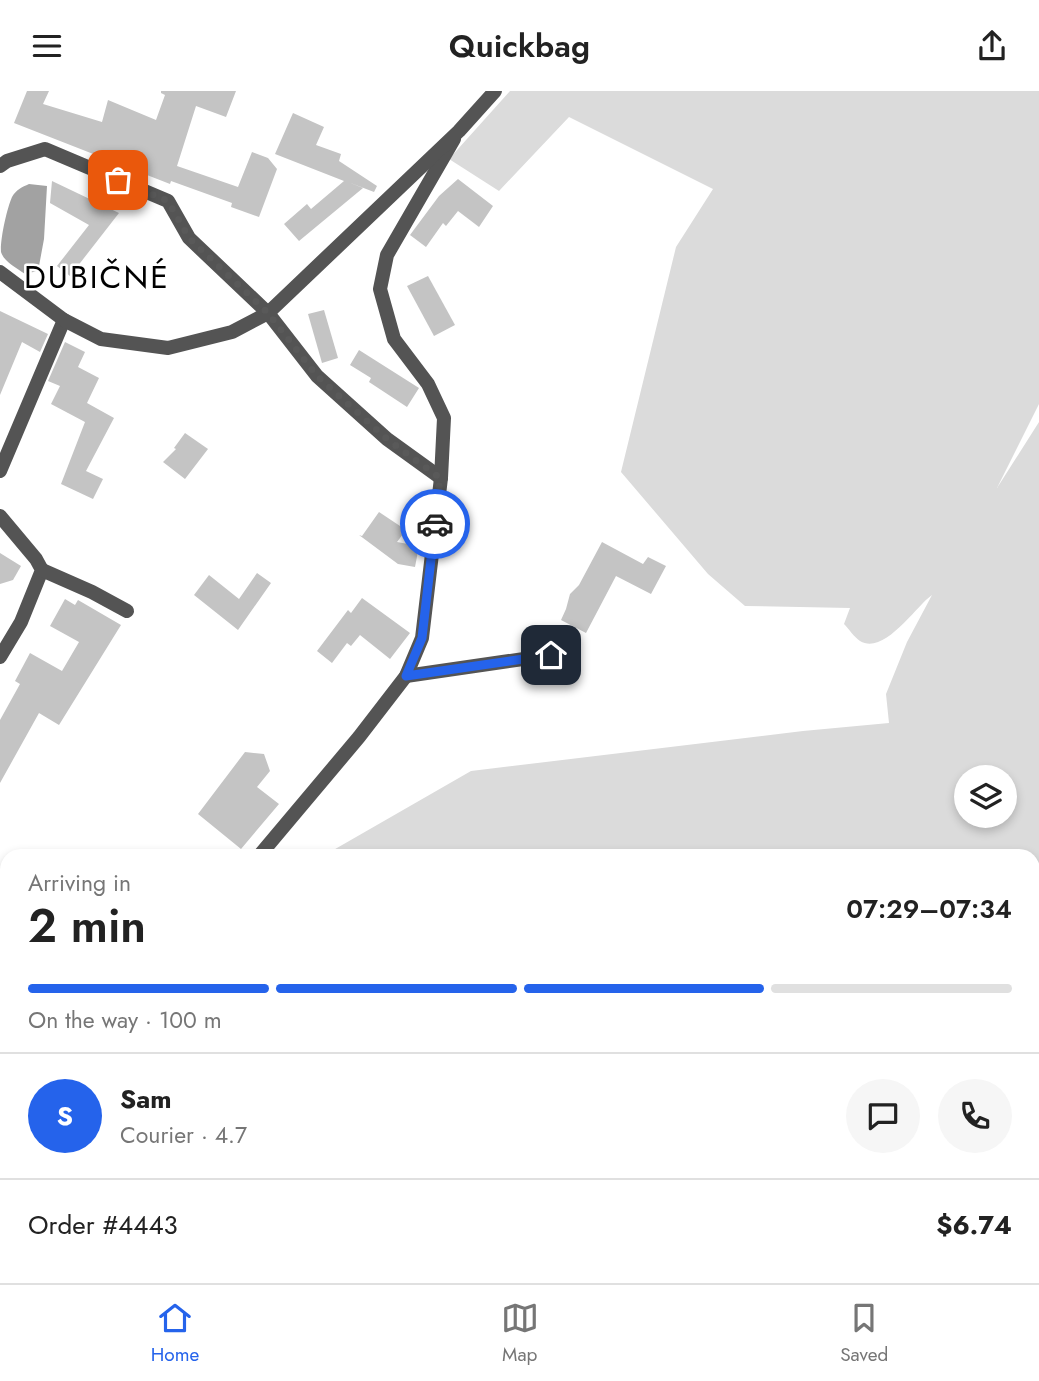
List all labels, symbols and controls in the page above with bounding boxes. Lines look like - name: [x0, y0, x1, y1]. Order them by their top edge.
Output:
- text: Quickbag: [449, 23, 590, 69]
- icon: menu: [28, 27, 66, 65]
- icon: share: [973, 27, 1011, 65]
- pin: [88, 150, 148, 210]
- icon: bag: [99, 161, 137, 199]
- district label: DUBIČNÉ: [24, 254, 170, 300]
- courier: [400, 489, 470, 559]
- icon: car: [416, 505, 454, 543]
- pin: [521, 625, 581, 685]
- icon: home: [532, 636, 570, 674]
- map controls: [954, 765, 1017, 828]
- button: layers: [954, 765, 1017, 828]
- text: Arriving in: [28, 866, 131, 900]
- text: 07:29–07:34: [846, 890, 1012, 928]
- text: 2 min: [28, 893, 146, 959]
- text: On the way · 100 m: [28, 1003, 222, 1037]
- button: chat: [846, 1079, 920, 1153]
- button: phone: [938, 1079, 1012, 1153]
- text: Sam: [120, 1080, 172, 1118]
- text: S: [57, 1097, 73, 1135]
- text: Courier · 4.7: [120, 1118, 247, 1152]
- text: Order #4443: [28, 1206, 178, 1244]
- text: $6.74: [936, 1206, 1012, 1244]
- tab: Home: [151, 1299, 199, 1368]
- tab: Map: [501, 1299, 539, 1368]
- tab: Saved: [840, 1299, 888, 1368]

